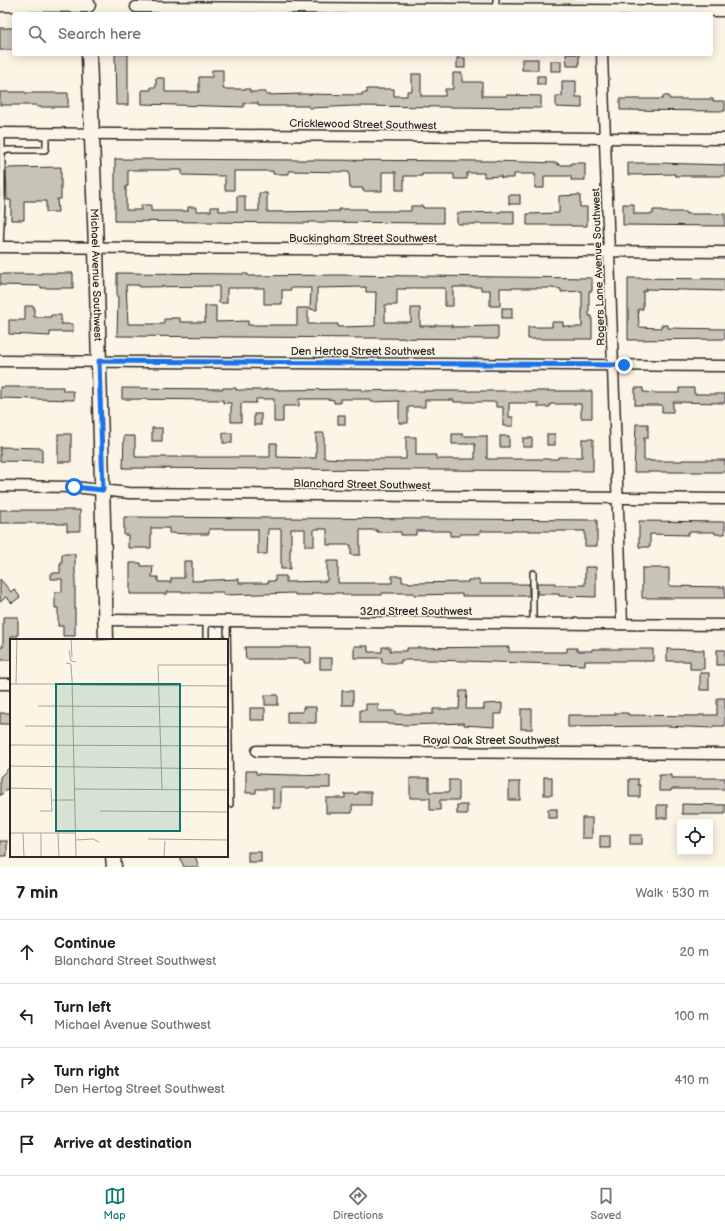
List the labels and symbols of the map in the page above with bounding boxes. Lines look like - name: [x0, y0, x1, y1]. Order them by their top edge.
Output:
- street label: Cricklewood Street Southwest: [289, 117, 437, 132]
- street label: Rogers Lane Avenue Southwest: [589, 187, 608, 346]
- street label: Michael Avenue Southwest: [88, 208, 104, 342]
- street label: Buckingham Street Southwest: [289, 232, 438, 245]
- street label: Den Hertog Street Southwest: [291, 345, 436, 358]
- route end: [615, 356, 633, 374]
- street label: Blanchard Street Southwest: [293, 477, 431, 492]
- route start: [65, 478, 83, 496]
- street label: 32nd Street Southwest: [360, 605, 473, 618]
- inset map: [10, 639, 228, 857]
- street label: Royal Oak Street Southwest: [423, 734, 560, 747]

